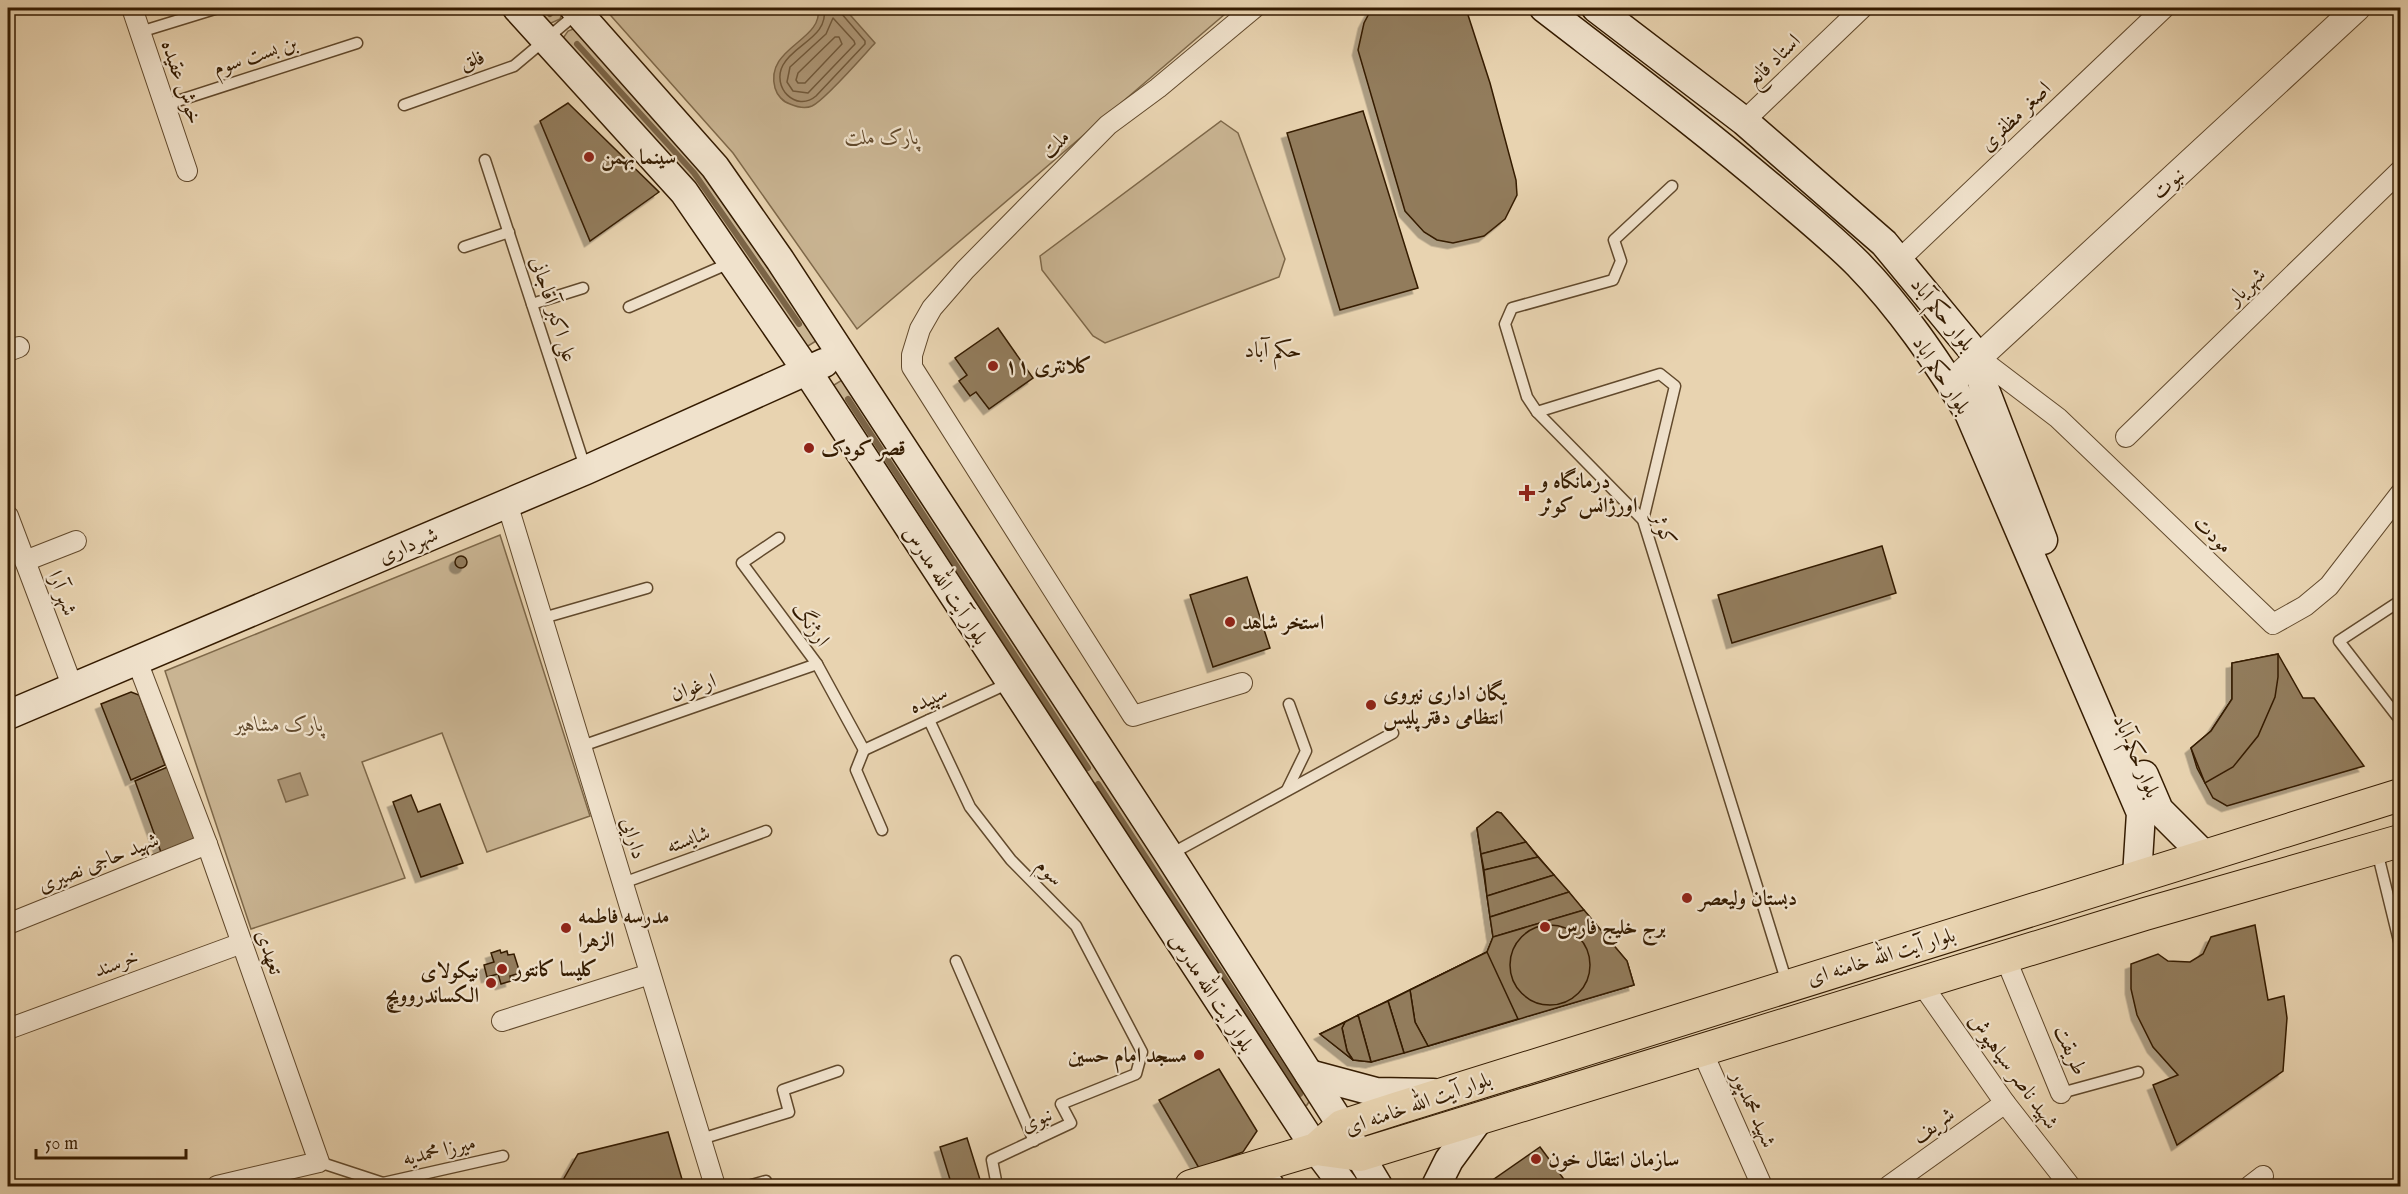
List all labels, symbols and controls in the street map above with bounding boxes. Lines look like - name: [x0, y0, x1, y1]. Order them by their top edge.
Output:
- street label: استاد قانع: [1741, 29, 1810, 97]
- street label: بن بست سوم: [210, 30, 302, 86]
- street label: خوش عقیده: [154, 37, 208, 128]
- street label: فلق: [456, 44, 489, 78]
- street label: اصغر مظفری: [1974, 76, 2058, 158]
- park label: پارک ملت: [845, 125, 921, 152]
- street label: ملت: [1036, 125, 1077, 166]
- place label: سینما بهمن: [601, 145, 676, 172]
- marker: سینما بهمن: [582, 150, 596, 164]
- street label: نبوت: [2147, 162, 2191, 206]
- street label: علی اکبر آقاجانی: [522, 253, 583, 366]
- street label: شهریار: [2220, 262, 2272, 313]
- street label: بلوار حکم آباد: [1900, 272, 1981, 361]
- street label: بلوار حکم اباد: [1901, 331, 1976, 423]
- district label: حکم آباد: [1244, 336, 1302, 370]
- place label: کلانتری ۱۱: [1005, 354, 1092, 381]
- marker: کلانتری ۱۱: [986, 359, 1000, 373]
- place label: قصر کودک: [821, 436, 906, 463]
- marker: قصر کودک: [802, 441, 816, 455]
- place label: درمانگاه و اورژانس کوثر: [1538, 467, 1638, 520]
- marker: درمانگاه و اورژانس کوثر: [1518, 484, 1536, 502]
- street label: کوثر: [1643, 507, 1682, 550]
- street label: مودت: [2187, 510, 2237, 560]
- street label: بلوار آیت الله مدرس: [896, 518, 998, 651]
- street label: شهرداری: [375, 522, 443, 571]
- street label: شهر آرا: [41, 567, 83, 620]
- street label: ارژنگ: [784, 597, 836, 653]
- place label: استخر شاهد: [1242, 610, 1324, 637]
- marker: استخر شاهد: [1223, 615, 1237, 629]
- street label: ارغوان: [667, 668, 720, 709]
- place label: یگان اداری نیروی انتظامی دفتر پلیس: [1383, 679, 1508, 732]
- street label: سپیده: [905, 680, 952, 721]
- marker: یگان اداری نیروی انتظامی دفتر پلیس: [1364, 698, 1378, 712]
- street label: بلوار حکم آباد: [2101, 710, 2166, 804]
- park label: پارک مشاهیر: [232, 712, 326, 739]
- street label: دارایی: [613, 814, 652, 863]
- street label: شایسته: [663, 820, 714, 861]
- street label: شهید حاجی نصیری: [34, 827, 163, 900]
- street label: سوم: [1027, 853, 1069, 895]
- place label: دبستان ولیعصر: [1696, 886, 1797, 913]
- marker: دبستان ولیعصر: [1680, 891, 1694, 905]
- place label: مدرسه فاطمه الزهرا: [578, 904, 670, 955]
- place label: برج خلیج فارس: [1557, 915, 1666, 946]
- street label: بلوار آیت الله خامنه ای: [1803, 917, 1959, 993]
- marker: برج خلیج فارس: [1538, 920, 1552, 934]
- marker: مدرسه فاطمه الزهرا: [559, 921, 573, 935]
- street label: بلوار آیت الله مدرس: [1162, 925, 1264, 1058]
- street label: تعهدی: [248, 926, 289, 979]
- street label: خرسند: [91, 944, 142, 985]
- place label: کلیسا کانتور: [512, 957, 598, 984]
- place label: نیکولای الکساندروویچ: [385, 959, 479, 1013]
- marker: کلیسا کانتور: [495, 962, 509, 976]
- marker: نیکولای الکساندروویچ: [484, 976, 498, 990]
- street label: شهید ناصر سیاهپوش: [1962, 1008, 2064, 1135]
- street label: طریقت: [2047, 1021, 2093, 1080]
- place label: مسجد امام حسین: [1068, 1043, 1187, 1074]
- marker: مسجد امام حسین: [1192, 1048, 1206, 1062]
- street label: بلوار آیت الله خامنه ای: [1340, 1062, 1496, 1142]
- street label: شهید محمدپور: [1723, 1065, 1782, 1152]
- street label: نبوی: [1016, 1101, 1057, 1139]
- street label: شریف: [1907, 1102, 1961, 1151]
- scale bar: [36, 1122, 186, 1160]
- street label: میرزا محمدیه: [400, 1130, 479, 1173]
- text: 50 m: [45, 1133, 78, 1156]
- place label: سازمان انتقال خون: [1548, 1147, 1680, 1174]
- marker: سازمان انتقال خون: [1529, 1152, 1543, 1166]

